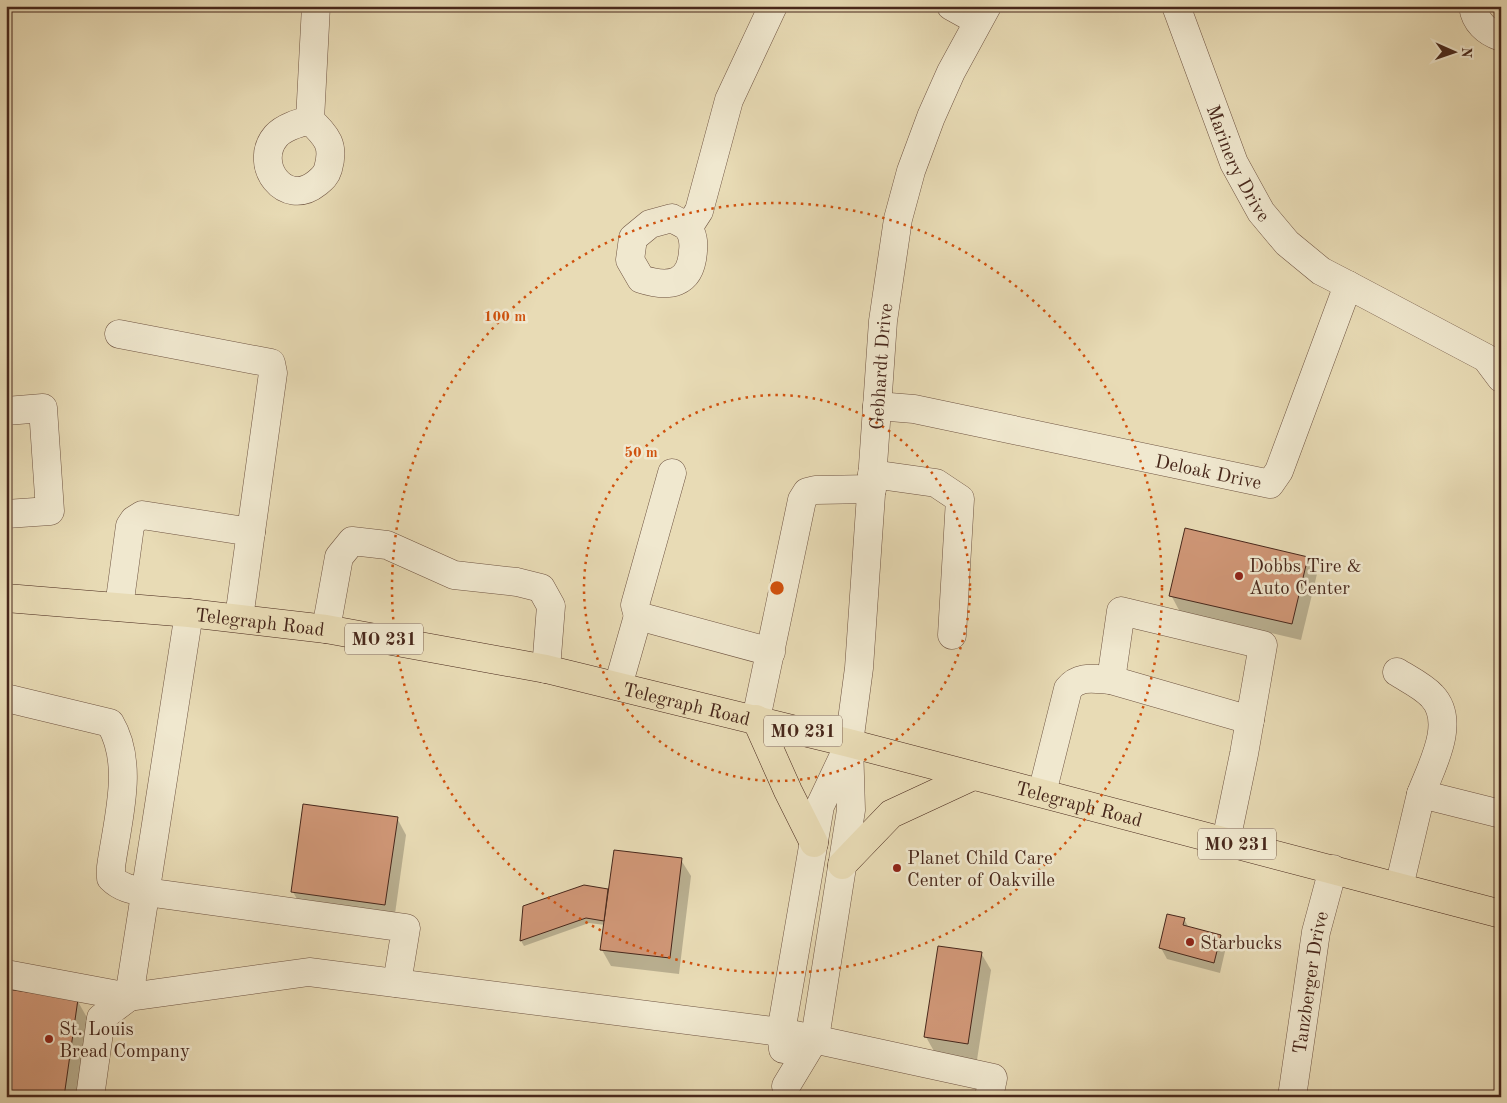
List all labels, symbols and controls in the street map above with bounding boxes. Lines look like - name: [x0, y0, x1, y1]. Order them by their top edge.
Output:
- north arrow: [1430, 28, 1480, 78]
- text: N: [1459, 47, 1473, 58]
- street label: Marinery Drive: [1201, 103, 1272, 226]
- street label: Gebhardt Drive: [868, 302, 898, 431]
- text: 100 m: [484, 310, 526, 325]
- text: 50 m: [624, 446, 658, 461]
- street label: Deloak Drive: [1153, 453, 1263, 494]
- place label: Dobbs Tire & Auto Center: [1249, 558, 1362, 599]
- marker: Dobbs Tire & Auto Center: [1233, 570, 1245, 582]
- centre of rings: [768, 579, 786, 597]
- street label: Telegraph Road: [194, 607, 325, 641]
- road number: MO 231: [345, 624, 423, 654]
- street label: Telegraph Road: [621, 681, 752, 730]
- road number: MO 231: [764, 716, 842, 746]
- street label: Telegraph Road: [1013, 780, 1144, 832]
- road number: MO 231: [1198, 829, 1276, 860]
- place label: Planet Child Care Center of Oakville: [907, 850, 1055, 891]
- marker: Planet Child Care Center of Oakville: [891, 862, 903, 874]
- street label: Tanzberger Drive: [1291, 909, 1333, 1056]
- place label: Starbucks: [1200, 935, 1282, 954]
- marker: Starbucks: [1184, 936, 1196, 948]
- place label: St. Louis Bread Company: [59, 1021, 190, 1062]
- marker: St. Louis Bread Company: [43, 1033, 55, 1045]

